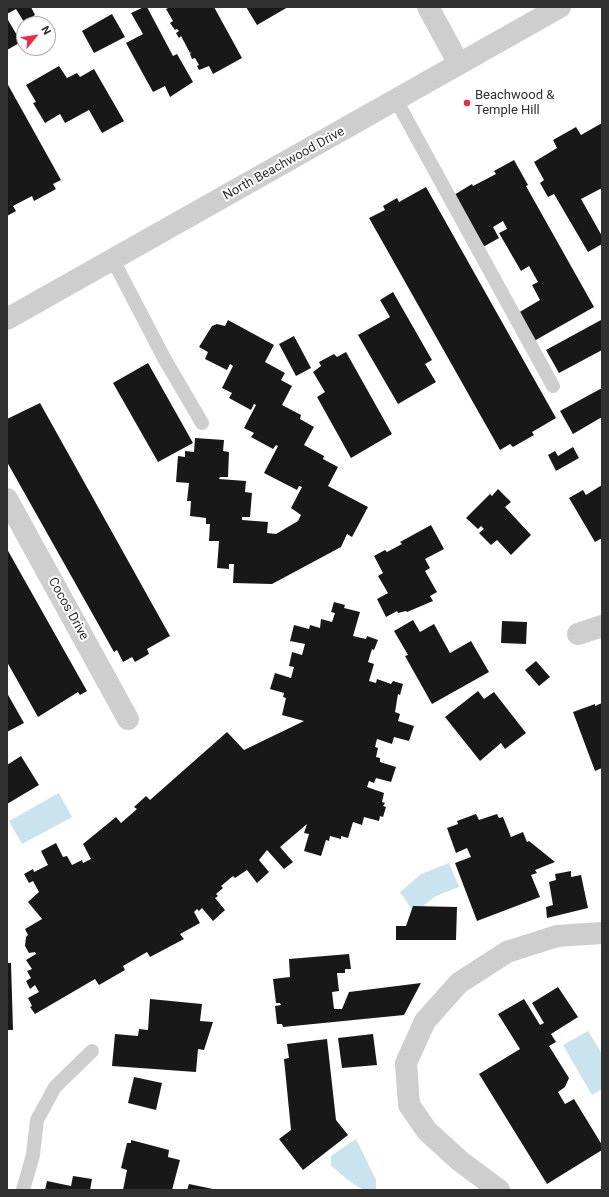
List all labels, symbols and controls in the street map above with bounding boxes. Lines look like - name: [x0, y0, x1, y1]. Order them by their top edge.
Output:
- north arrow: [16, 16, 56, 56]
- text: N: [38, 24, 54, 37]
- place label: Beachwood & Temple Hill: [475, 88, 554, 119]
- marker: Beachwood & Temple Hill: [462, 98, 472, 108]
- street label: North Beachwood Drive: [221, 124, 347, 204]
- street label: Cocos Drive: [44, 575, 92, 643]

